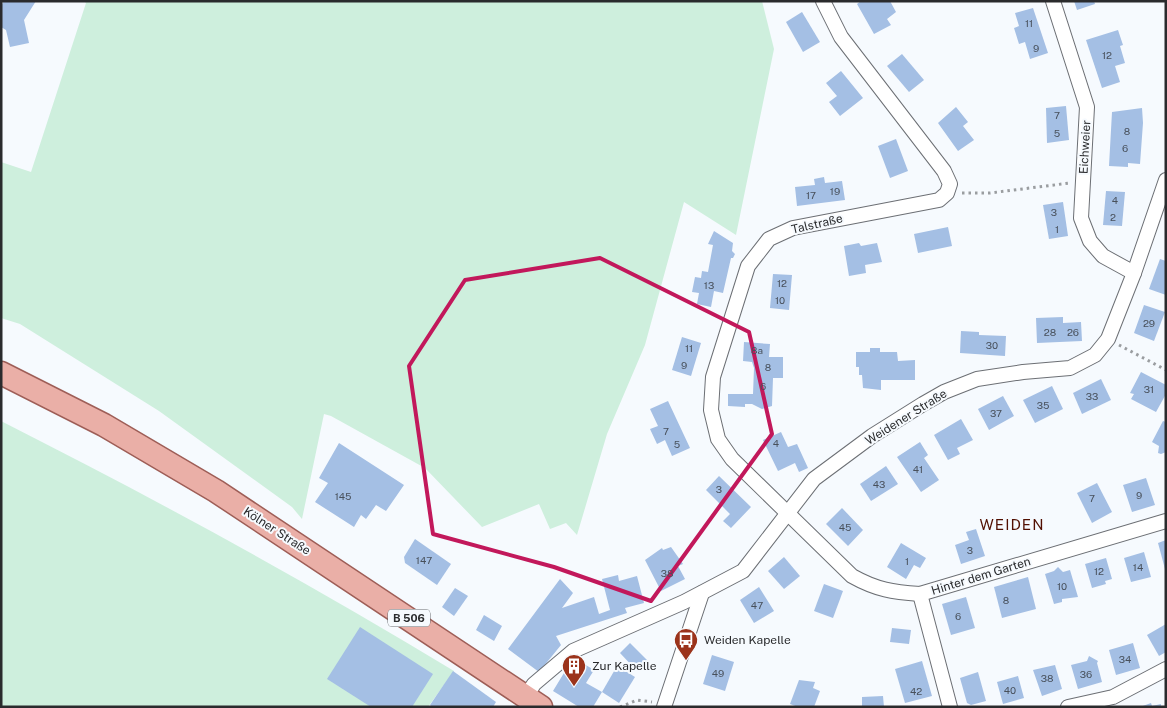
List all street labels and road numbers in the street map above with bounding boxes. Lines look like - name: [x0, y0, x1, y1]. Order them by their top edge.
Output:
- street label: Eichweier: [1077, 119, 1093, 174]
- street label: Talstraße: [790, 211, 844, 237]
- street label: Weidener Straße: [863, 386, 949, 448]
- street label: Kölner Straße: [241, 504, 313, 558]
- street label: Hinter dem Garten: [930, 554, 1032, 598]
- road number: B 506: [388, 610, 430, 626]

